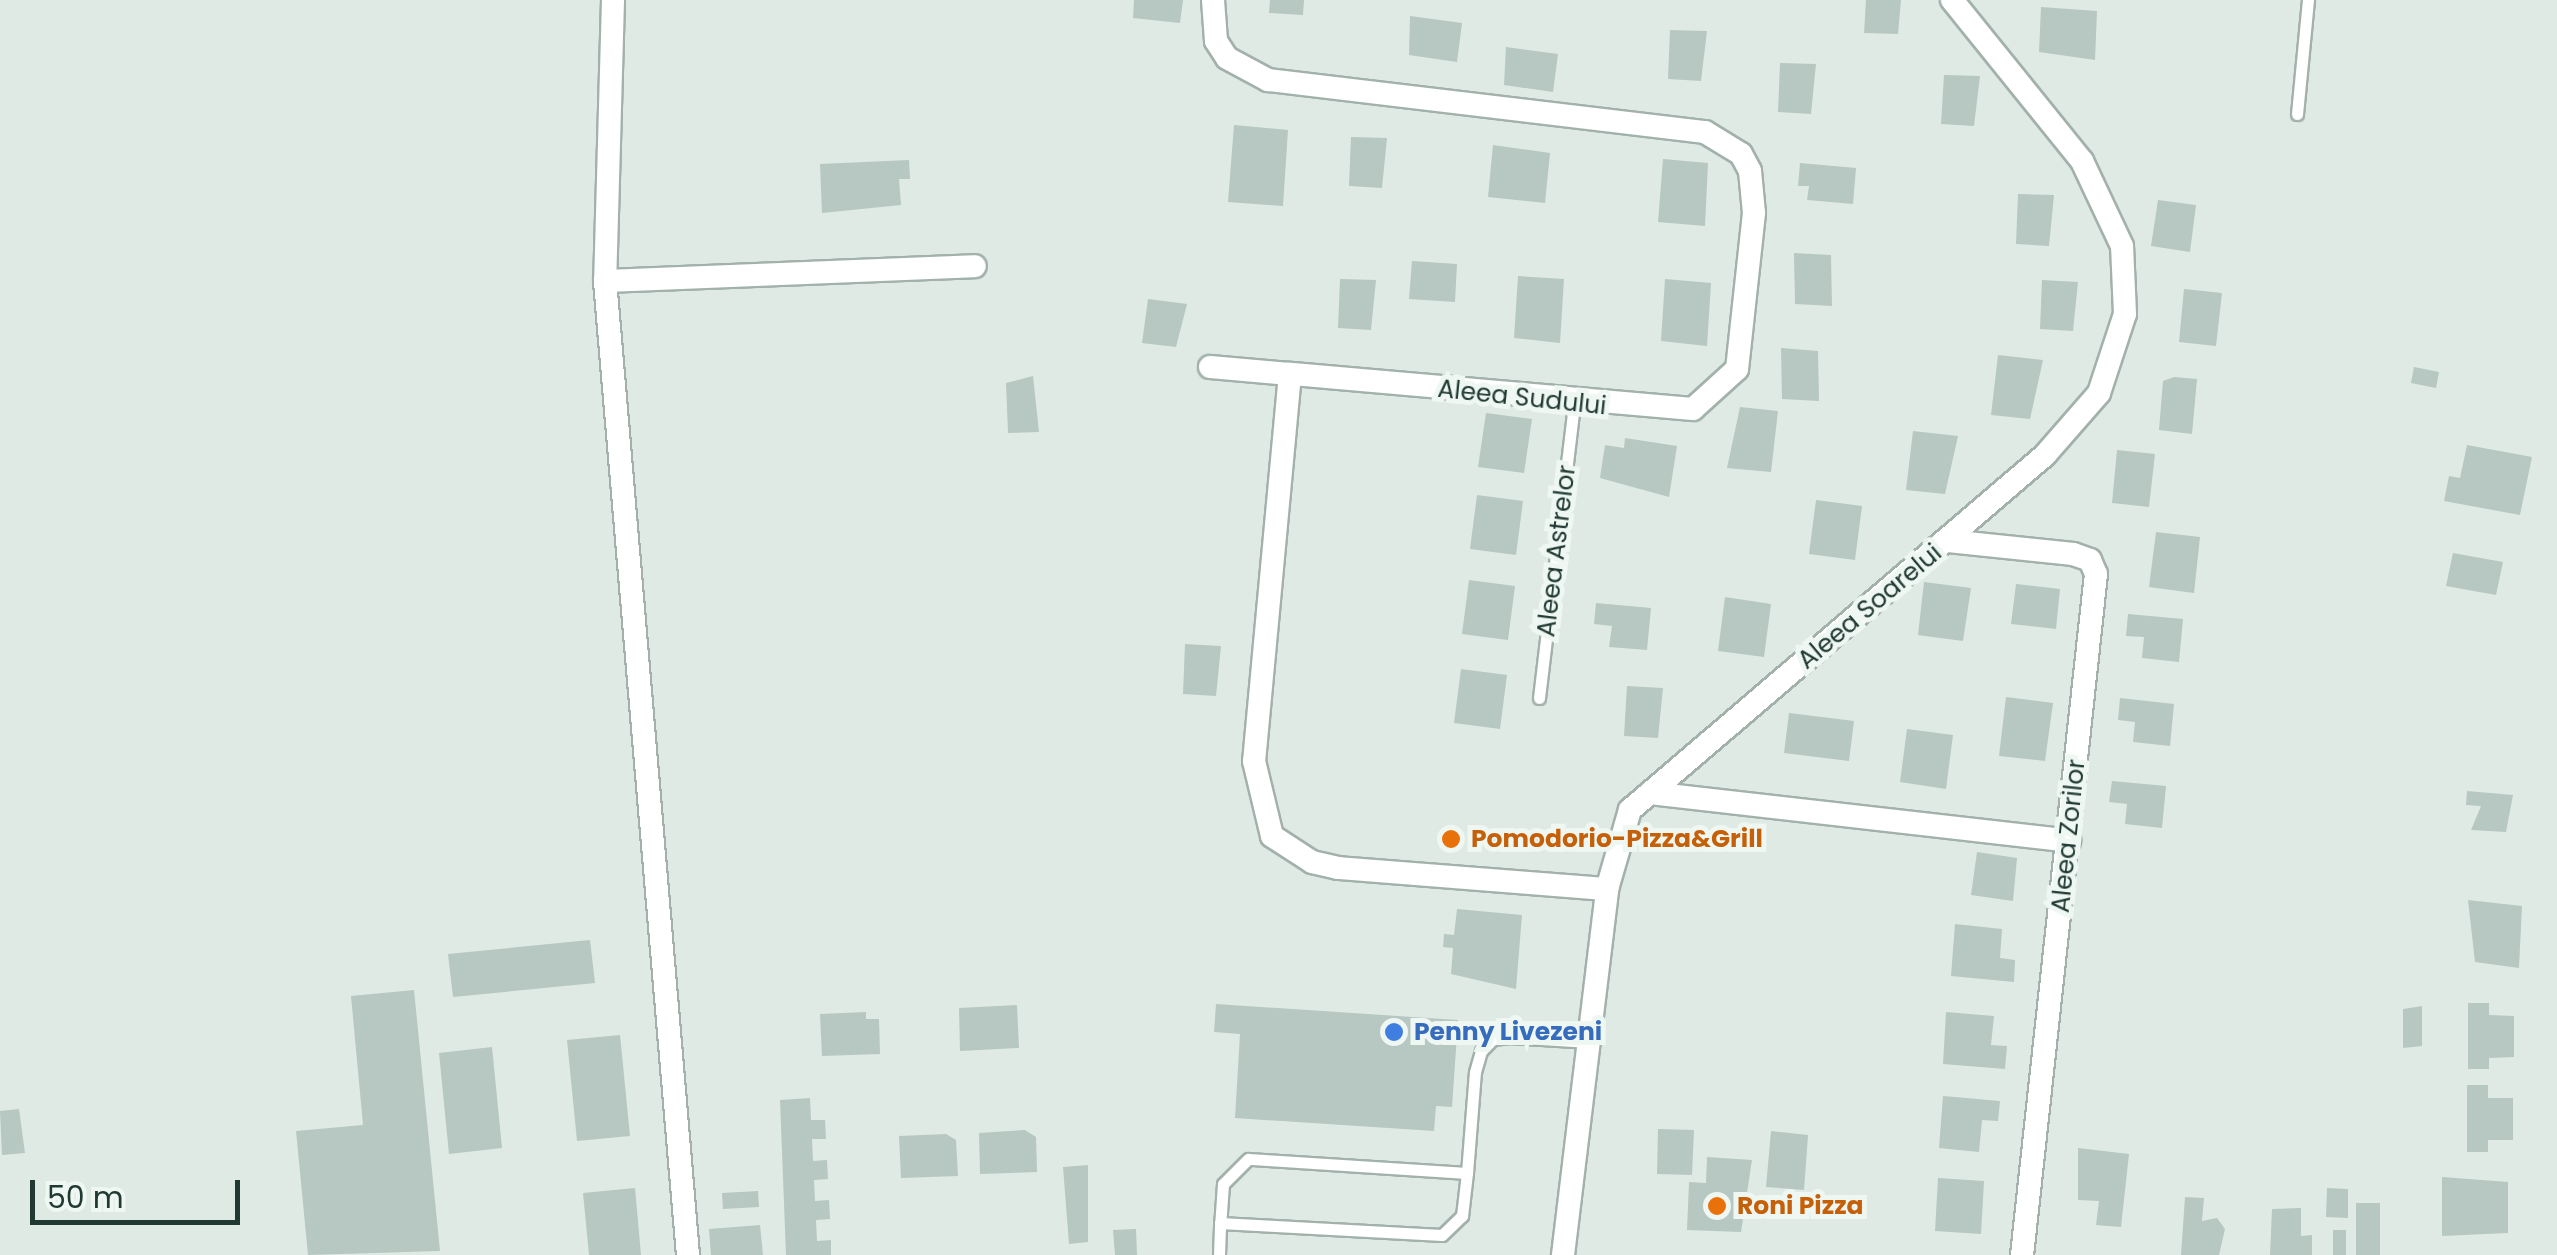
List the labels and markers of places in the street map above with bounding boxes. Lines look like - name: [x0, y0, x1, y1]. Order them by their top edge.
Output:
- place label: Pomodorio-Pizza&Grill: [1471, 824, 1763, 854]
- marker: Pomodorio-Pizza&Grill: [1440, 828, 1462, 850]
- place label: Penny Livezeni: [1414, 1017, 1602, 1047]
- marker: Penny Livezeni: [1383, 1021, 1405, 1043]
- place label: Roni Pizza: [1737, 1191, 1863, 1221]
- marker: Roni Pizza: [1706, 1195, 1728, 1217]

